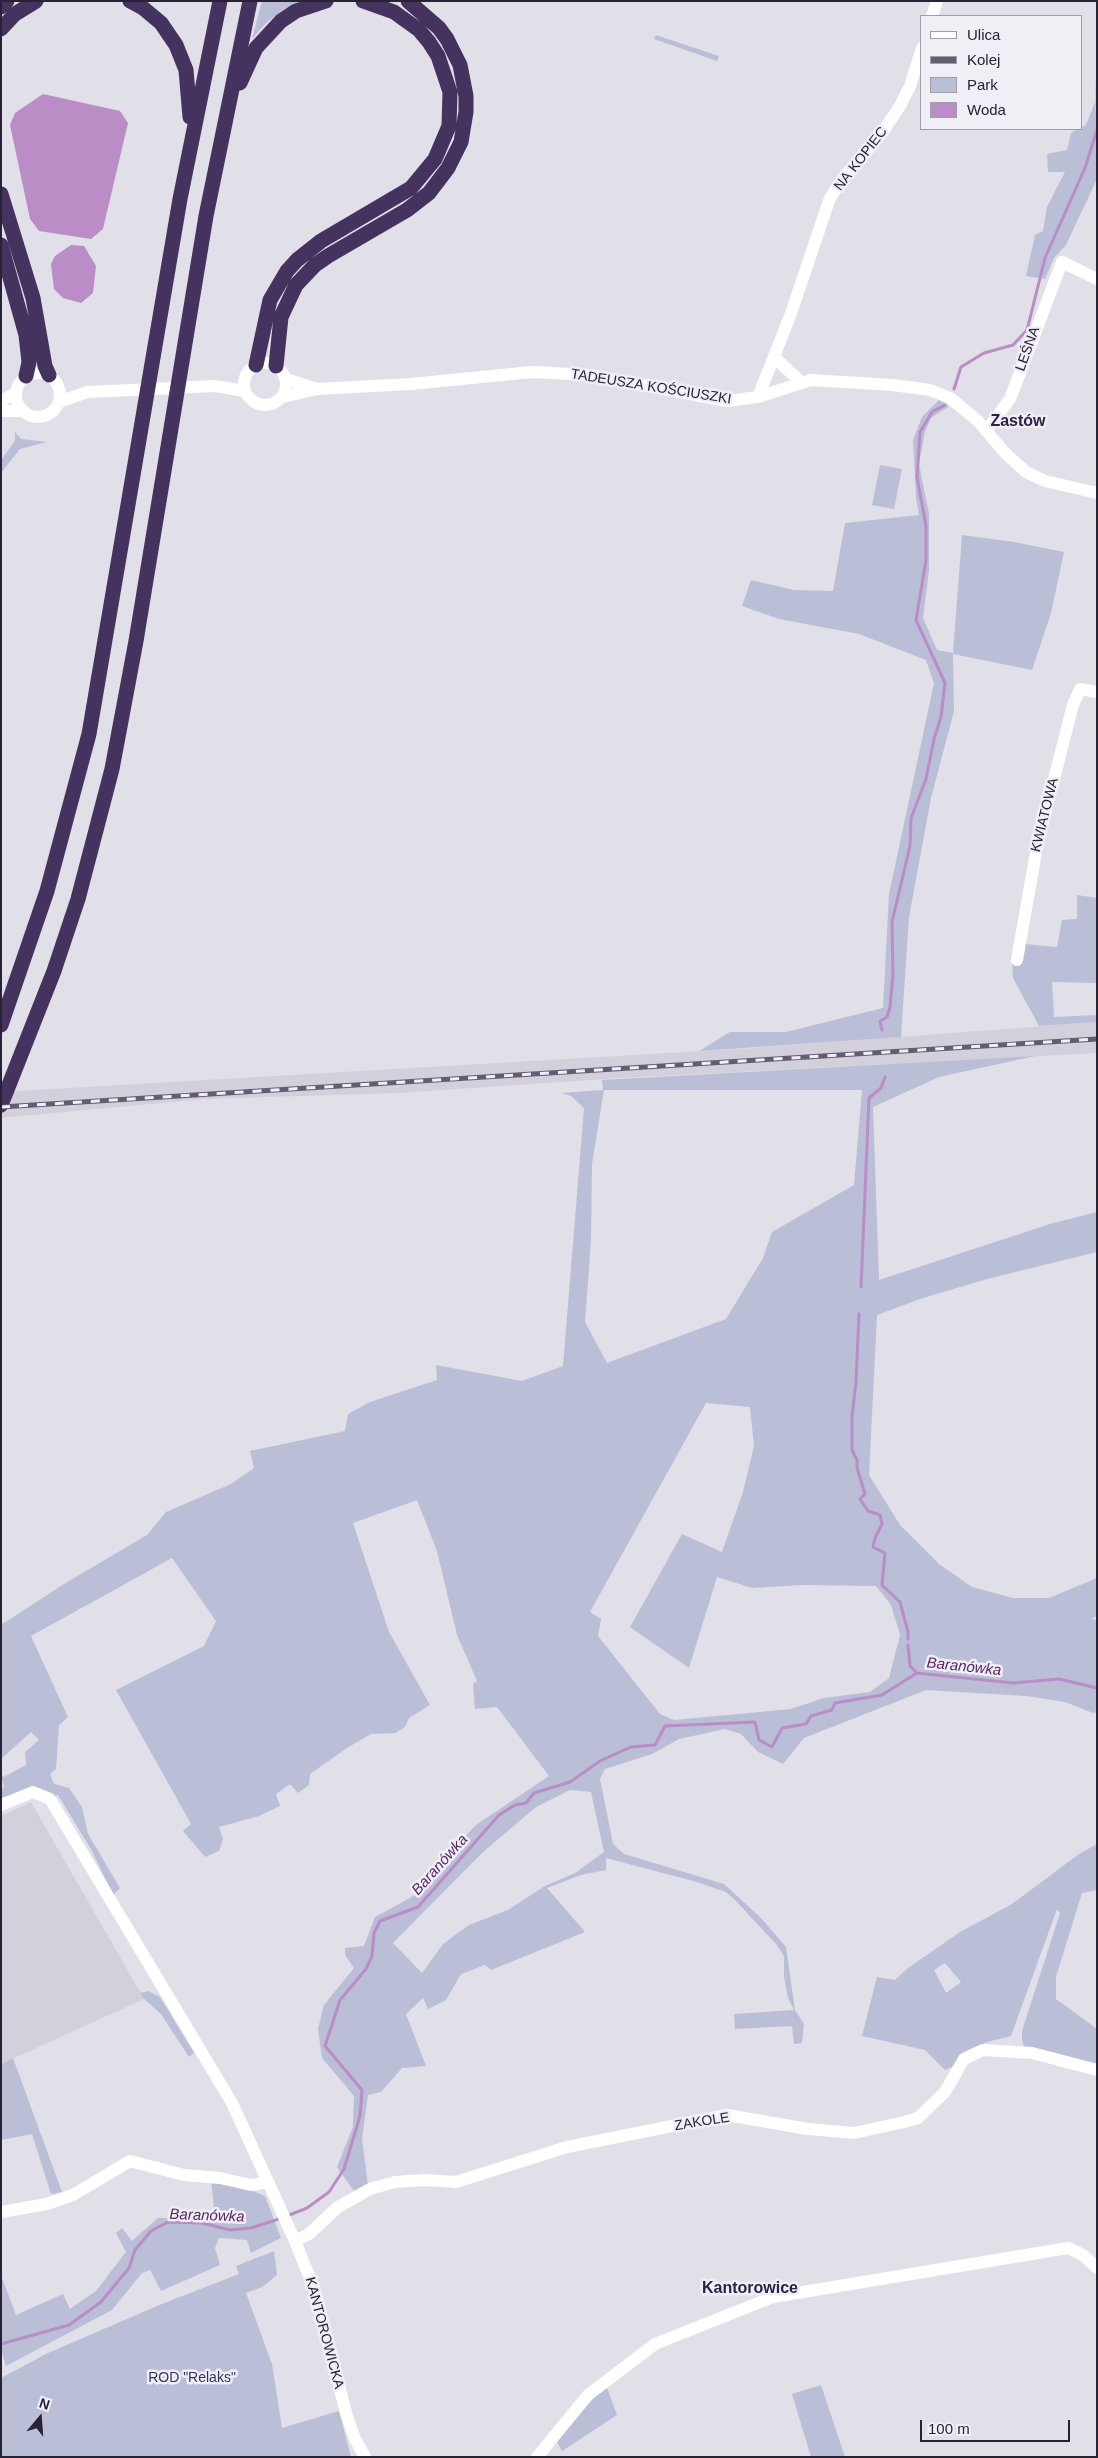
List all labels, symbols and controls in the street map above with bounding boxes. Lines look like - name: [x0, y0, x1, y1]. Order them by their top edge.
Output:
- legend: [920, 15, 1083, 130]
- text: Ulica: [967, 26, 1000, 43]
- text: Kolej: [967, 51, 1000, 68]
- text: Park: [967, 76, 998, 93]
- text: Woda: [967, 101, 1006, 118]
- street label: NA KOPIEC: [831, 124, 891, 194]
- street label: LEŚNA: [1012, 325, 1044, 373]
- street label: TADEUSZA KOŚCIUSZKI: [570, 366, 732, 408]
- district label: Zastów: [990, 412, 1046, 432]
- street label: KWIATOWA: [1028, 776, 1062, 854]
- water label: Baranówka: [926, 1654, 1002, 1680]
- water label: Baranówka: [408, 1831, 472, 1899]
- street label: ZAKOLE: [673, 2109, 731, 2135]
- water label: Baranówka: [169, 2206, 245, 2226]
- street label: KANTOROWICKA: [301, 2275, 347, 2391]
- district label: Kantorowice: [702, 2279, 798, 2299]
- park label: ROD "Relaks": [148, 2370, 236, 2386]
- north arrow: [15, 2393, 65, 2443]
- text: N: [37, 2395, 52, 2413]
- scale bar: [923, 2410, 1073, 2442]
- text: 100 m: [928, 2420, 970, 2437]

